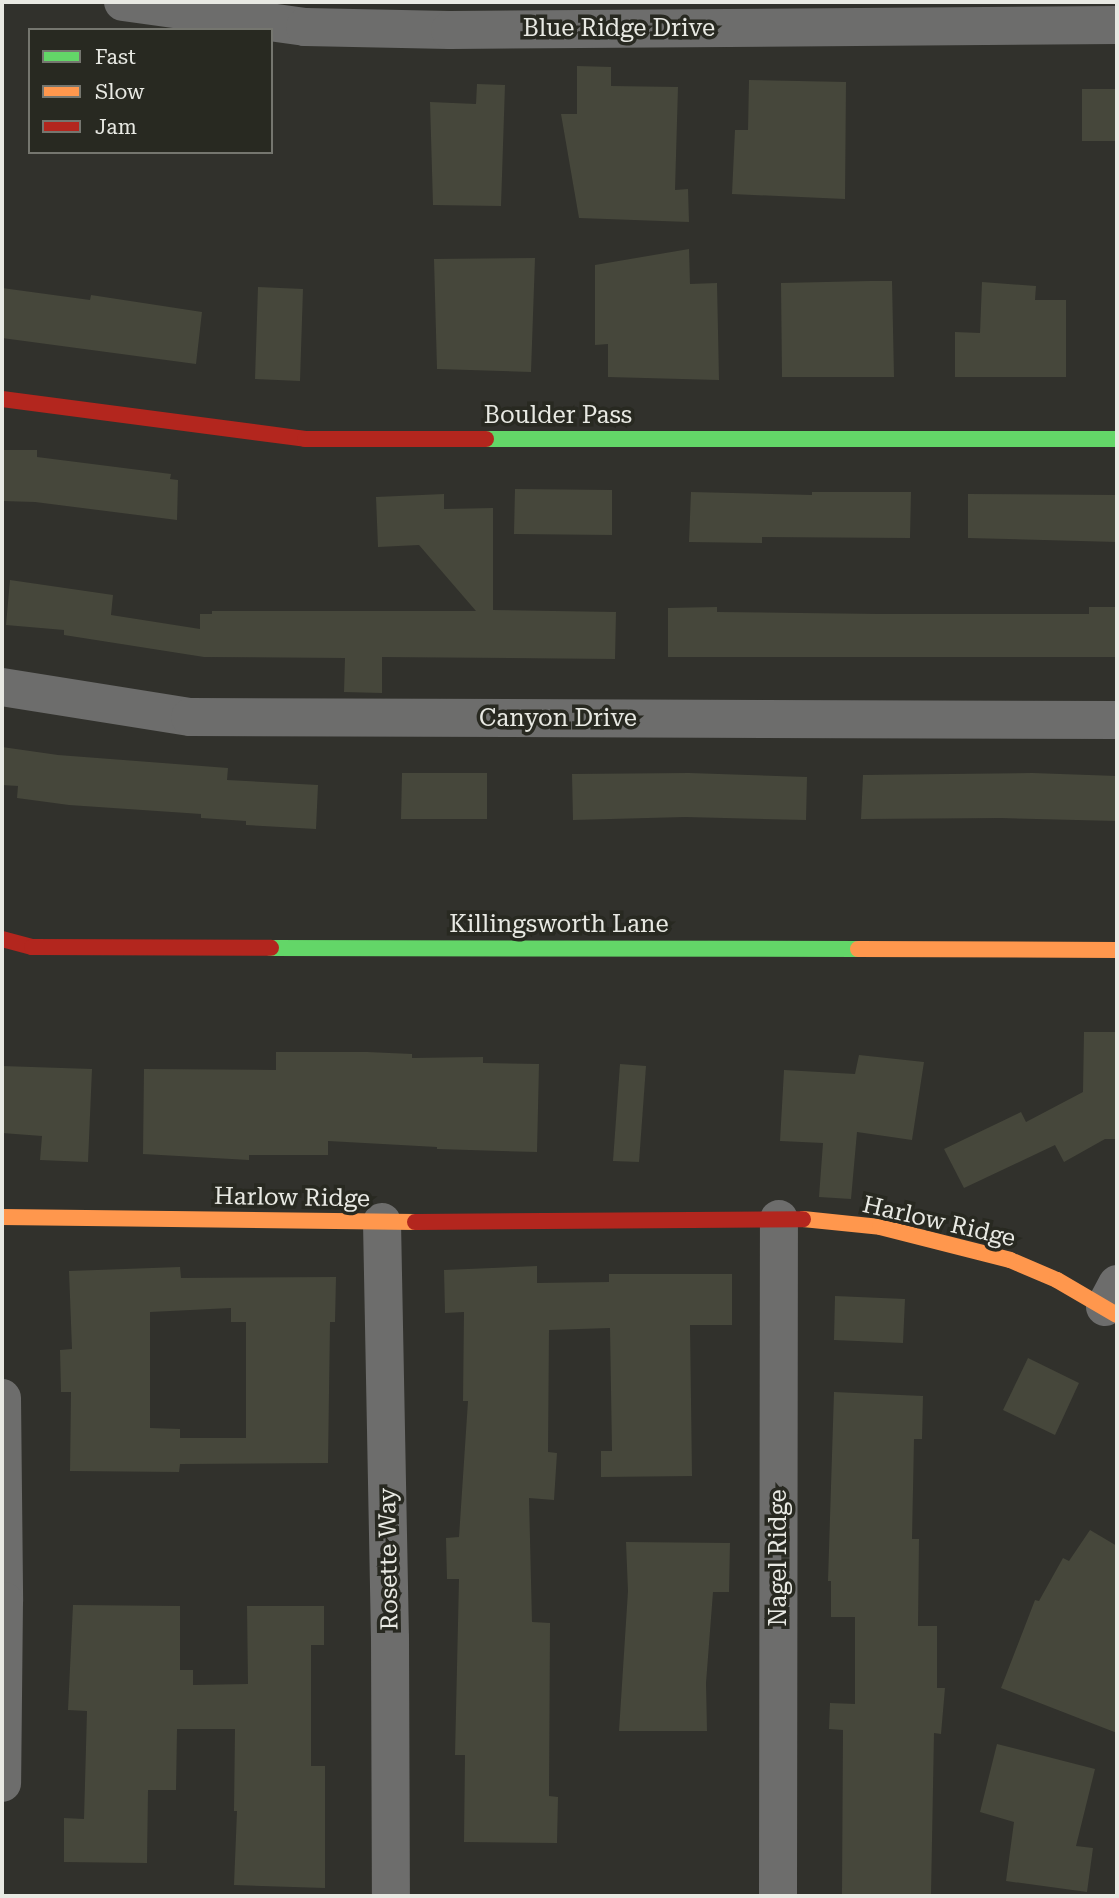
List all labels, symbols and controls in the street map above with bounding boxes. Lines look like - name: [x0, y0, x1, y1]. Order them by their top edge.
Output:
- street label: Blue Ridge Drive: [523, 15, 715, 43]
- legend: [28, 28, 273, 154]
- text: Fast: [95, 45, 136, 69]
- text: Slow: [95, 80, 144, 104]
- text: Jam: [95, 115, 137, 139]
- street label: Boulder Pass: [484, 402, 632, 430]
- street label: Canyon Drive: [479, 705, 637, 733]
- street label: Killingsworth Lane: [449, 911, 669, 939]
- street label: Harlow Ridge: [214, 1182, 370, 1214]
- street label: Harlow Ridge: [860, 1190, 1018, 1254]
- street label: Rosette Way: [373, 1487, 405, 1631]
- street label: Nagel Ridge: [765, 1489, 793, 1627]

